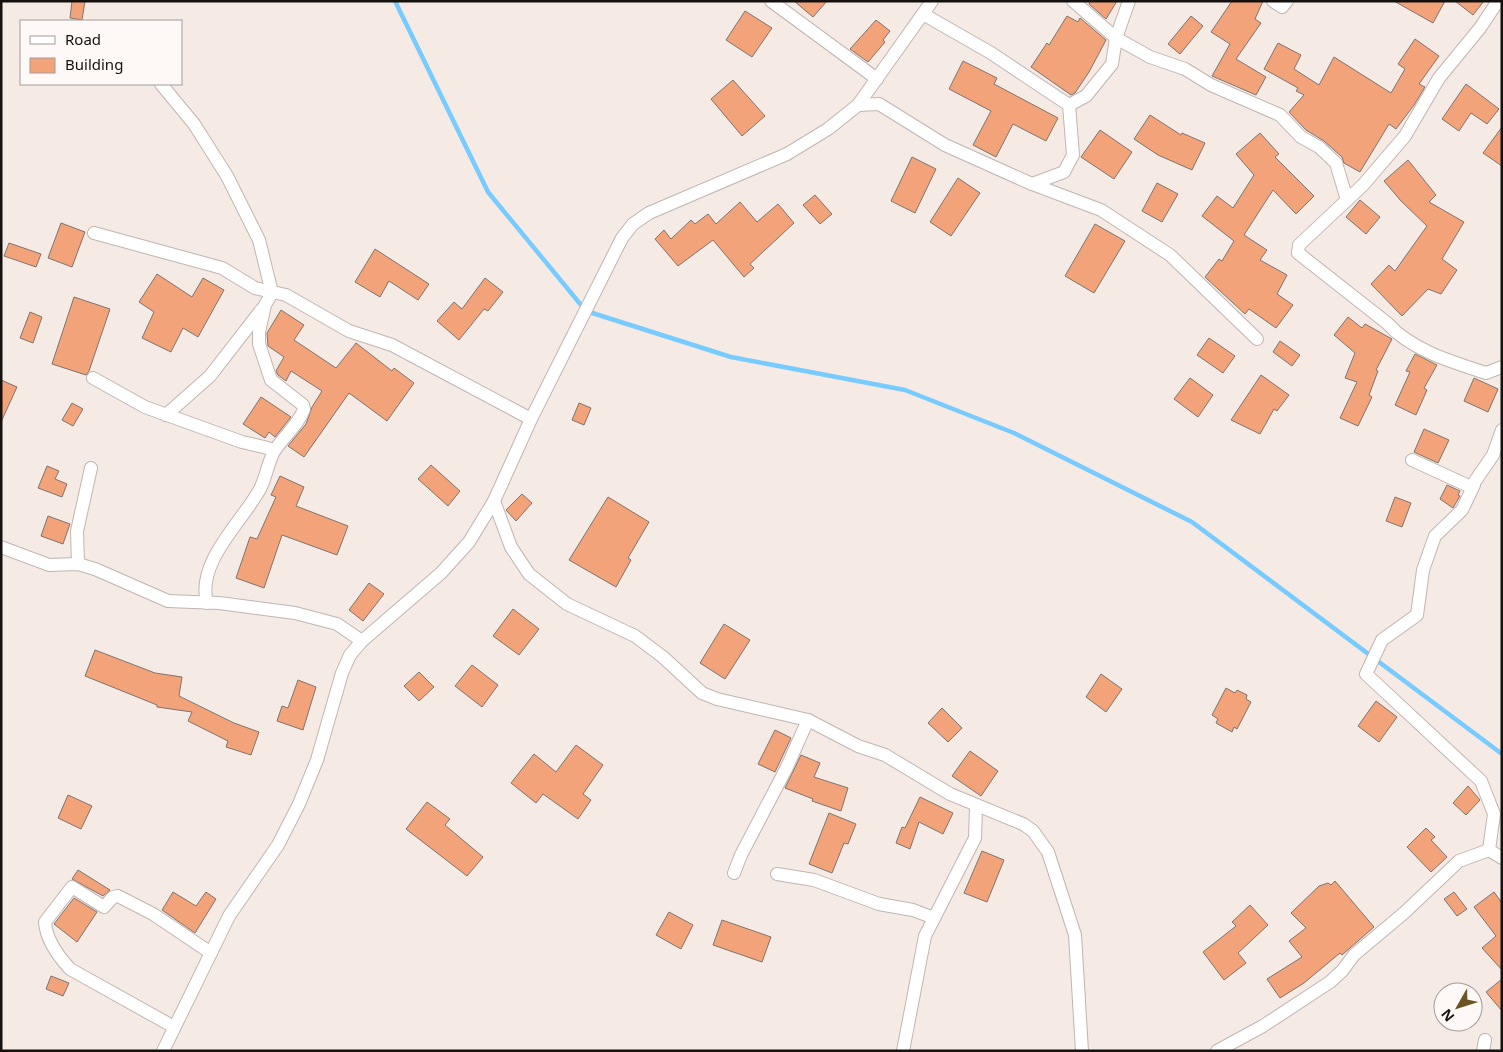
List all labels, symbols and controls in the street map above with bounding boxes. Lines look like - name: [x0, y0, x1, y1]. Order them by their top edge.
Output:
- legend: [20, 20, 182, 85]
- text: Road: [65, 29, 101, 49]
- text: Building: [65, 54, 123, 74]
- north arrow: [1433, 982, 1483, 1032]
- text: N: [1437, 1005, 1458, 1026]

